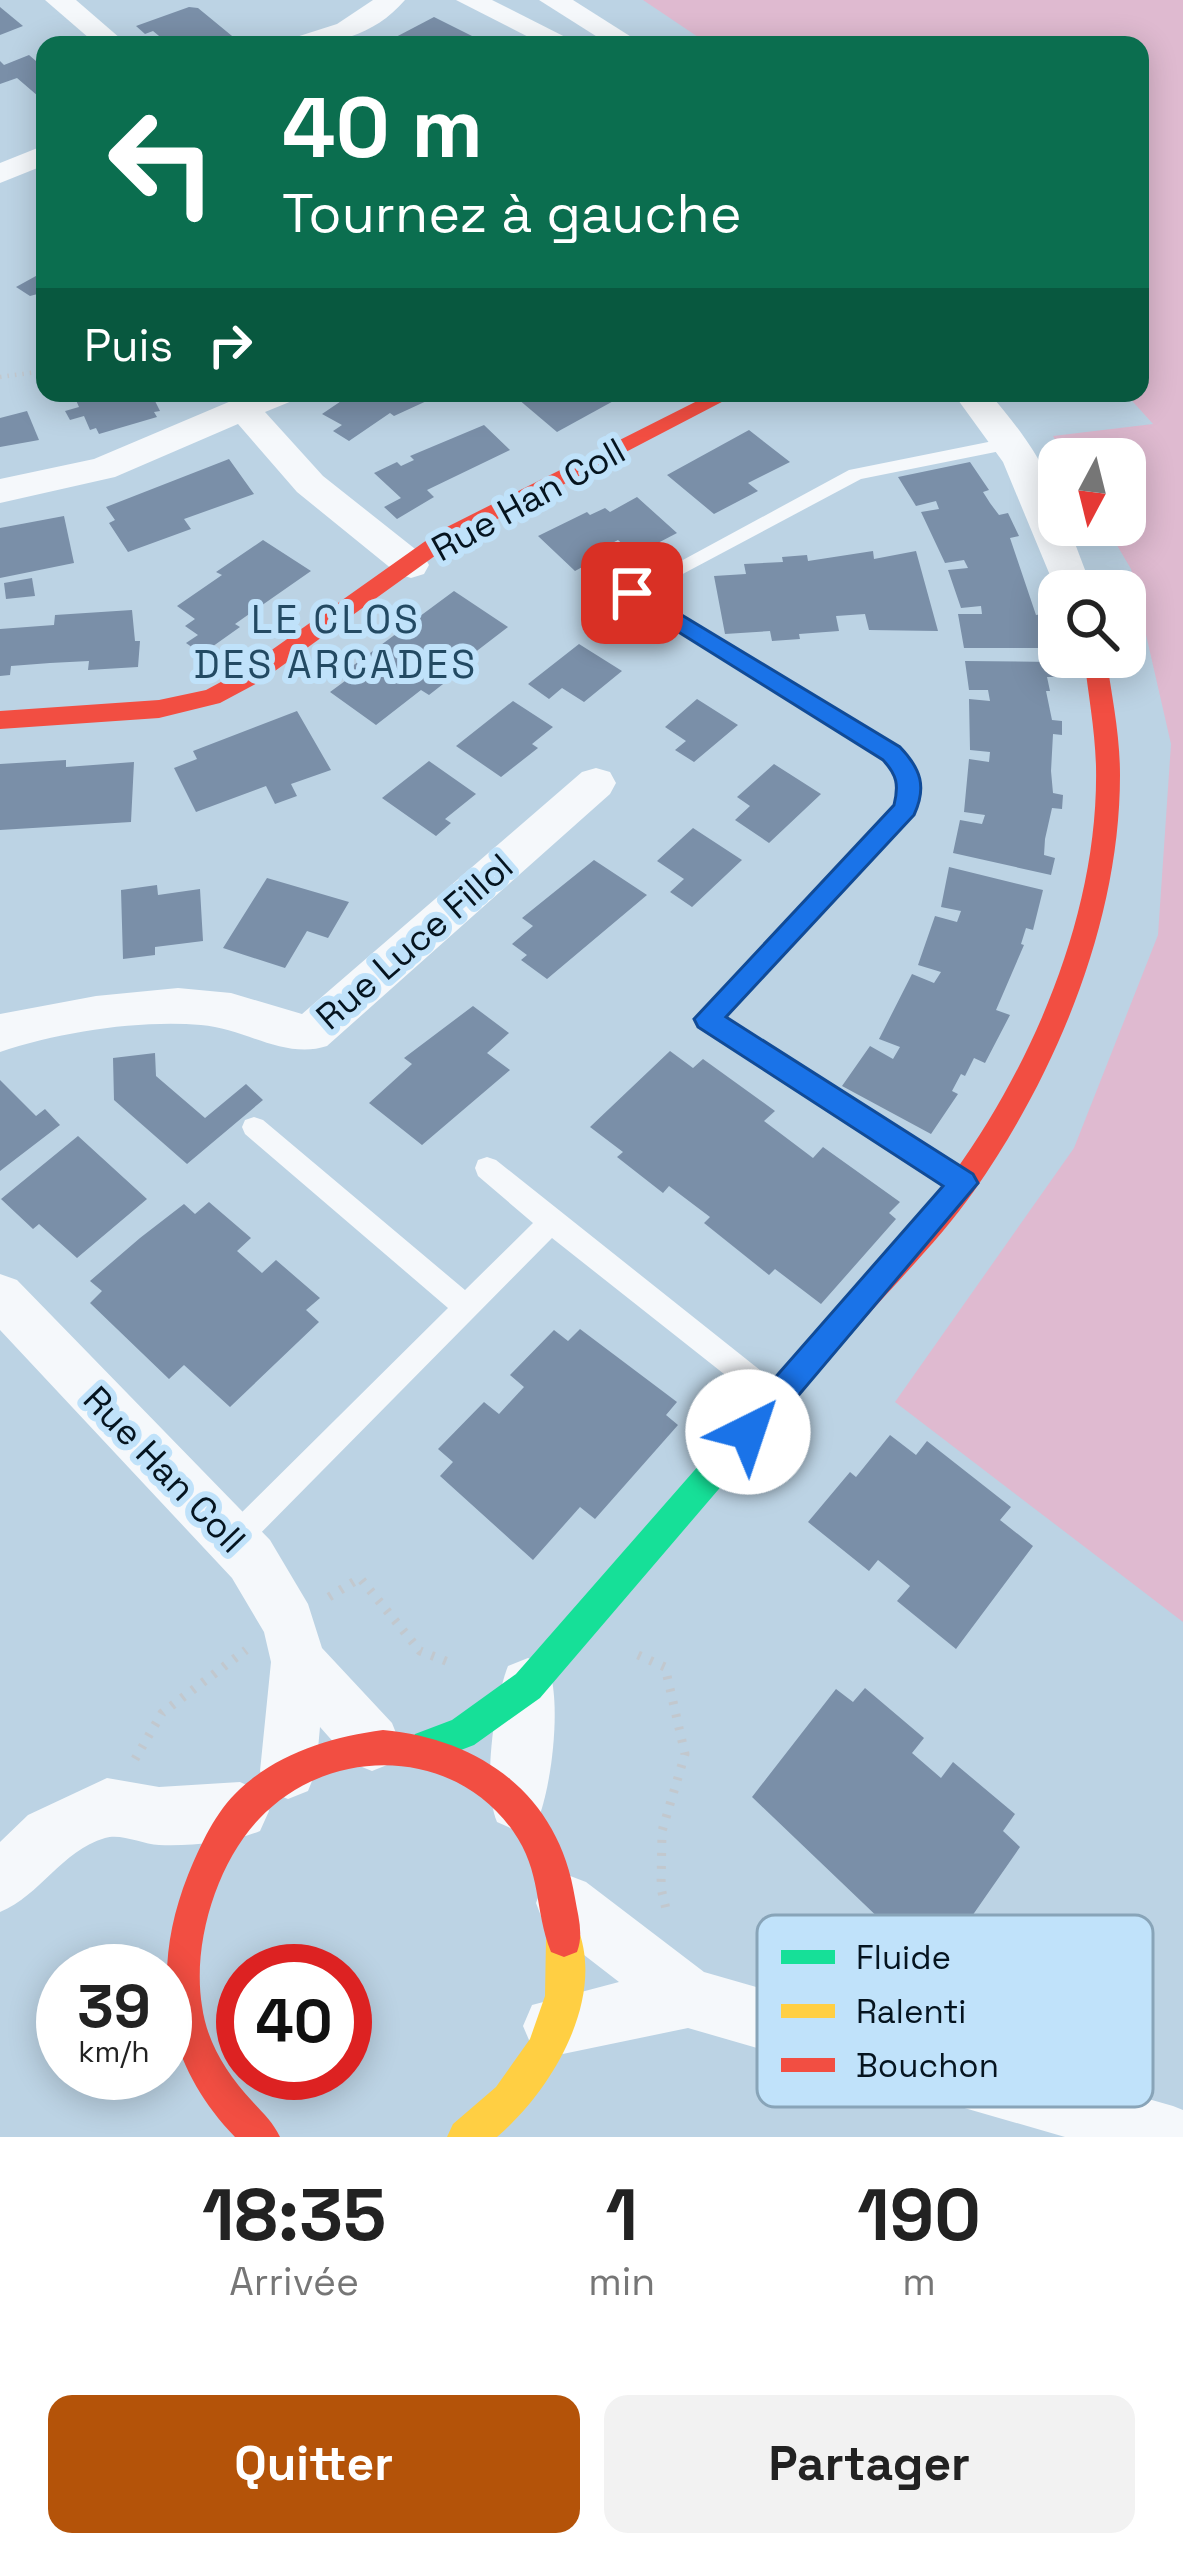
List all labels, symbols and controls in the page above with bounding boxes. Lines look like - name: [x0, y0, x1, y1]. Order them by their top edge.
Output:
- text: 40 m: [282, 74, 483, 182]
- icon: left: [84, 84, 240, 240]
- text: Tournez à gauche: [282, 179, 742, 248]
- icon: right: [197, 312, 263, 378]
- text: Puis: [84, 317, 173, 374]
- street label: Rue Han Coll: [424, 428, 633, 572]
- north arrow: [1038, 438, 1146, 546]
- map controls: [1038, 438, 1146, 678]
- pin: [581, 542, 683, 644]
- icon: arrive: [599, 560, 665, 626]
- button: search: [1038, 570, 1146, 678]
- district label: LE CLOS DES ARCADES: [194, 595, 478, 689]
- street label: Rue Luce Fillol: [307, 844, 523, 1040]
- position arrow: [685, 1369, 811, 1495]
- street label: Rue Han Coll: [73, 1377, 255, 1563]
- legend: [757, 1915, 1153, 2107]
- text: Fluide: [856, 1937, 951, 1979]
- speed limit sign: 40: [216, 1944, 372, 2100]
- text: 39: [77, 1968, 151, 2045]
- text: Ralenti: [856, 1991, 966, 2033]
- text: km/h: [78, 2032, 150, 2071]
- text: Bouchon: [856, 2045, 999, 2087]
- text: 18:35: [202, 2169, 386, 2261]
- text: 1: [605, 2169, 638, 2261]
- text: 190: [857, 2169, 981, 2261]
- text: Arrivée: [229, 2257, 359, 2306]
- text: min: [588, 2257, 655, 2306]
- text: m: [902, 2257, 936, 2306]
- button: Quitter: [48, 2395, 580, 2533]
- button: Partager: [604, 2395, 1135, 2533]

